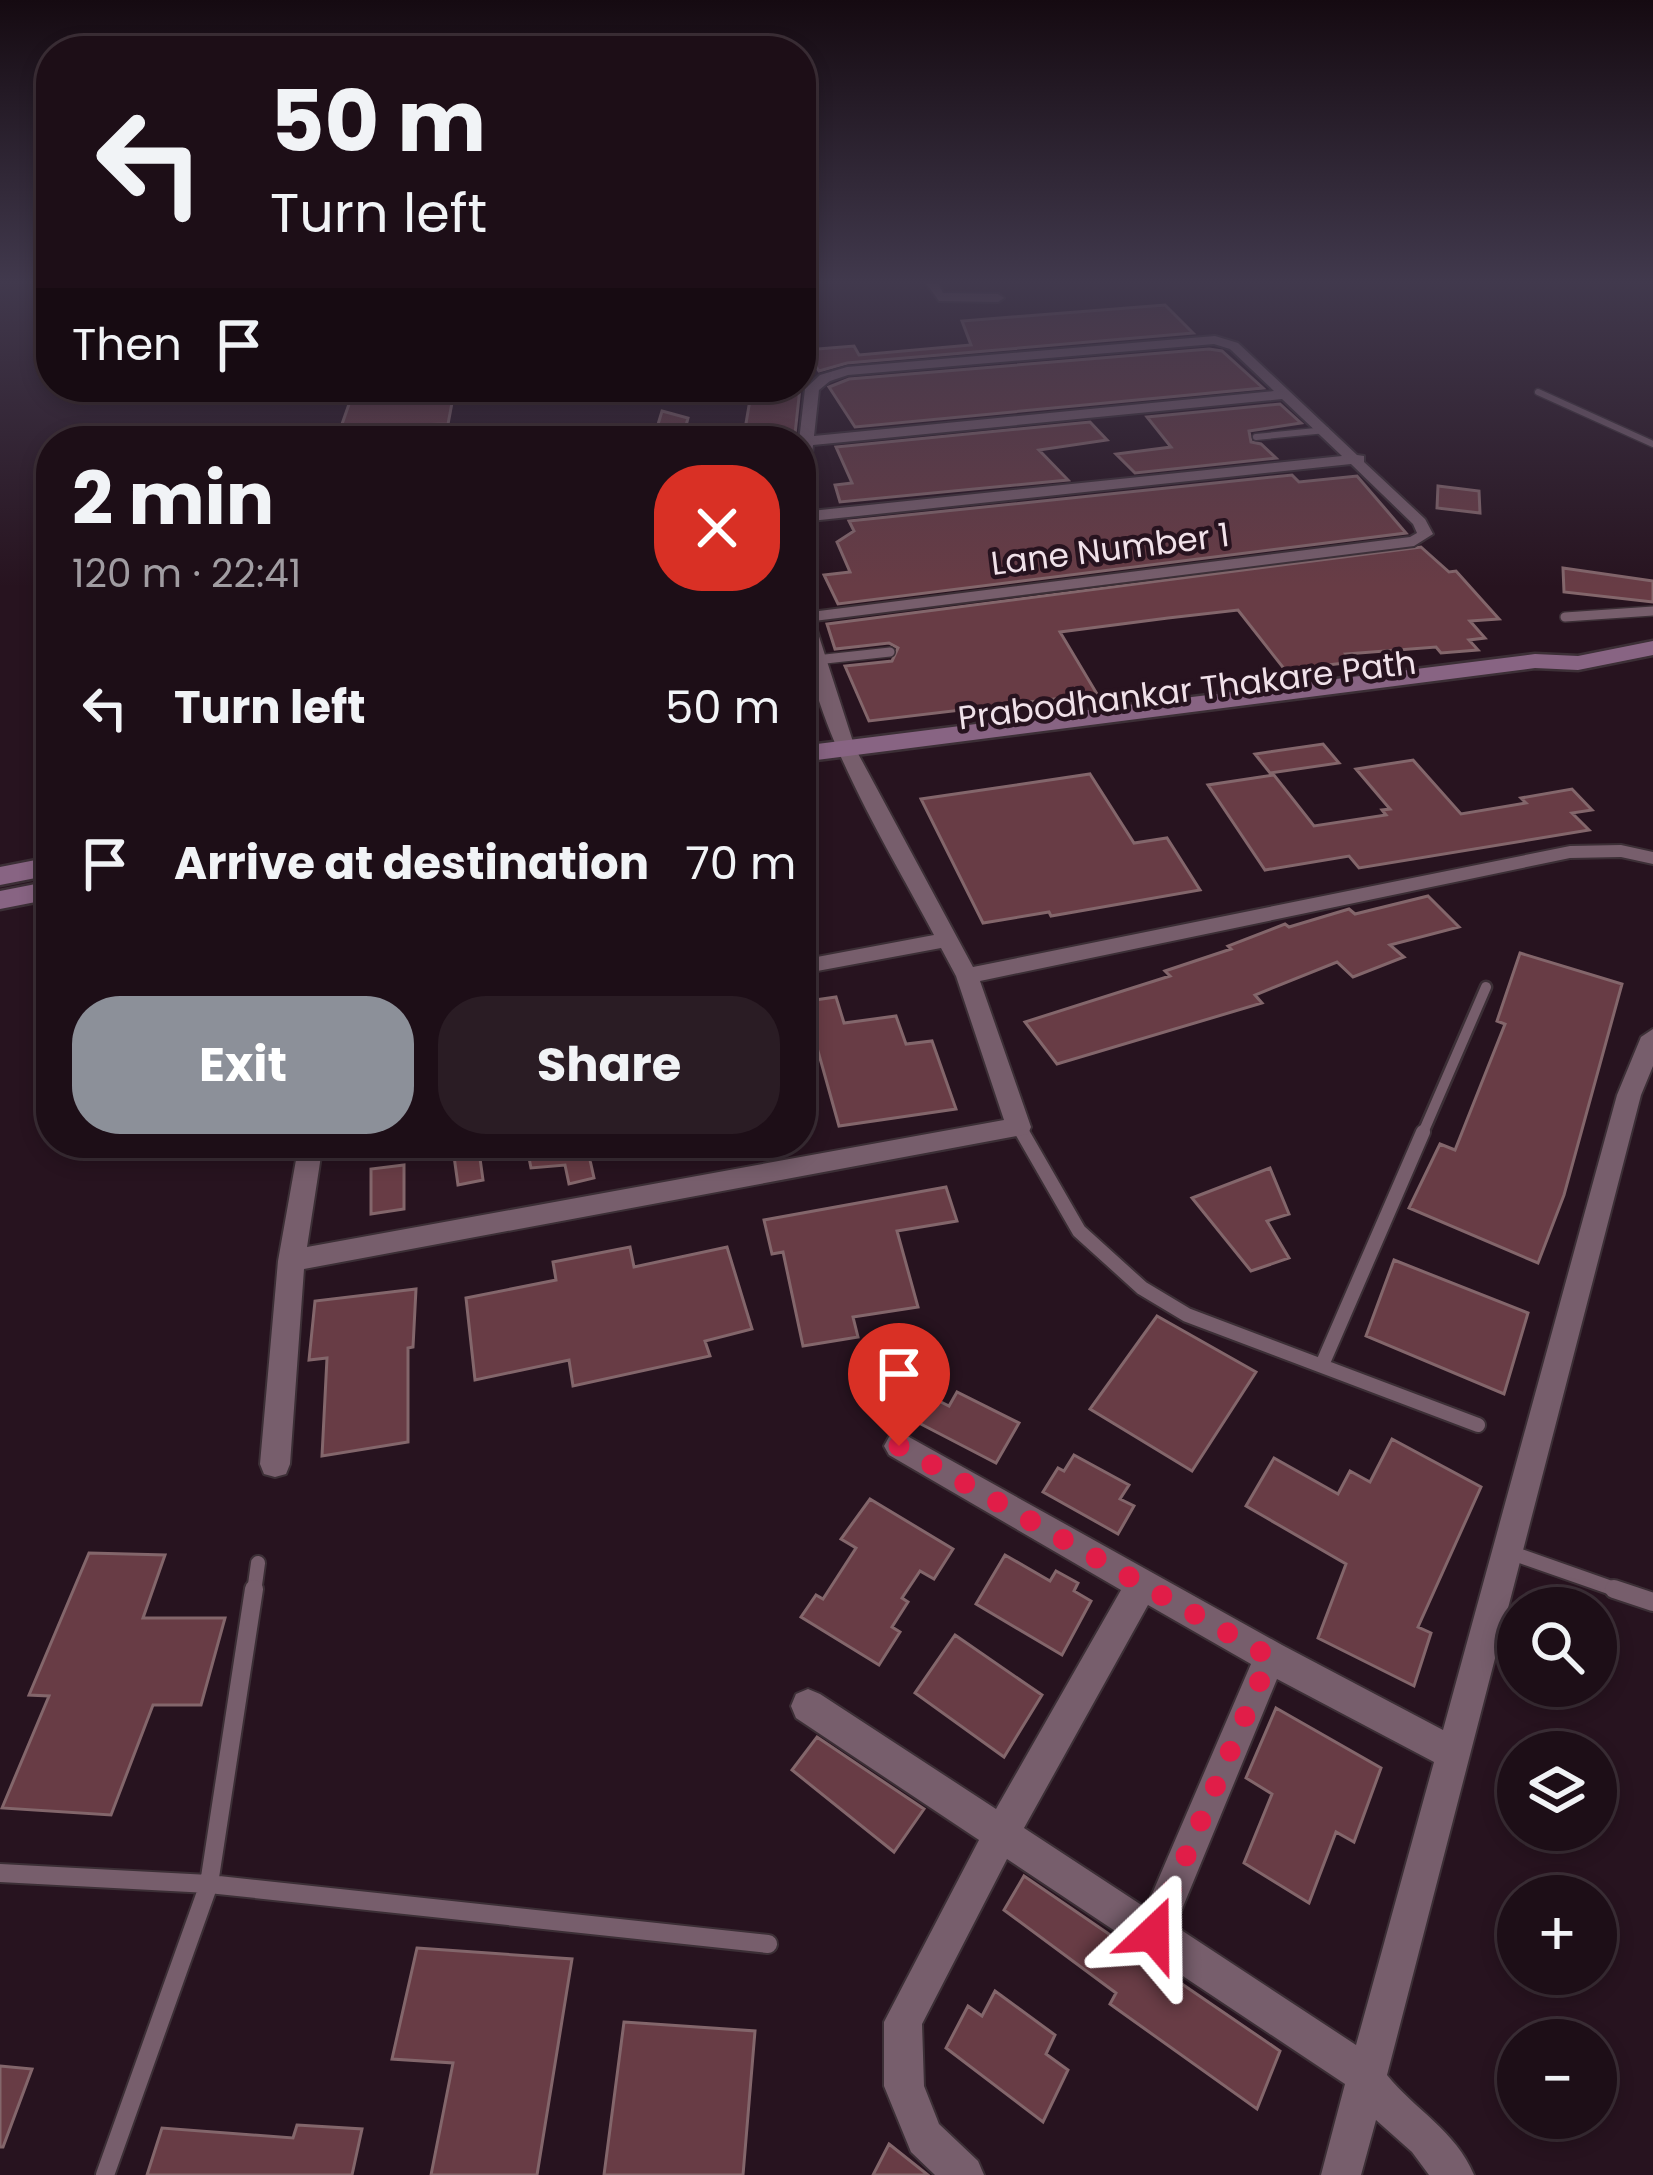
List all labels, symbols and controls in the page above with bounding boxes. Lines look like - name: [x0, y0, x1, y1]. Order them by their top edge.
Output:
- text: 50 m: [270, 63, 486, 180]
- icon: left: [72, 84, 228, 240]
- text: Turn left: [270, 175, 487, 251]
- icon: arrive: [206, 312, 272, 378]
- text: Then: [72, 313, 182, 376]
- text: 2 min: [72, 448, 274, 549]
- button: close: [654, 465, 780, 591]
- street label: Lane Number 1: [988, 511, 1232, 587]
- text: 120 m · 22:41: [72, 546, 301, 601]
- street label: Prabodhankar Thakare Path: [955, 639, 1419, 741]
- icon: left: [72, 675, 138, 741]
- text: Turn left: [174, 676, 366, 739]
- text: 50 m: [665, 676, 780, 739]
- icon: arrive: [72, 831, 138, 897]
- text: Arrive at destination: [174, 832, 649, 895]
- text: 70 m: [685, 832, 796, 895]
- button: Exit: [72, 996, 414, 1134]
- button: Share: [438, 996, 780, 1134]
- pin: [848, 1323, 950, 1446]
- icon: arrive: [866, 1341, 932, 1407]
- map controls: [1497, 1587, 1617, 2139]
- button: search: [1497, 1587, 1617, 1707]
- button: layers: [1497, 1731, 1617, 1851]
- position arrow: [1090, 1871, 1216, 1997]
- button: +: [1497, 1875, 1617, 1995]
- button: −: [1497, 2019, 1617, 2139]

